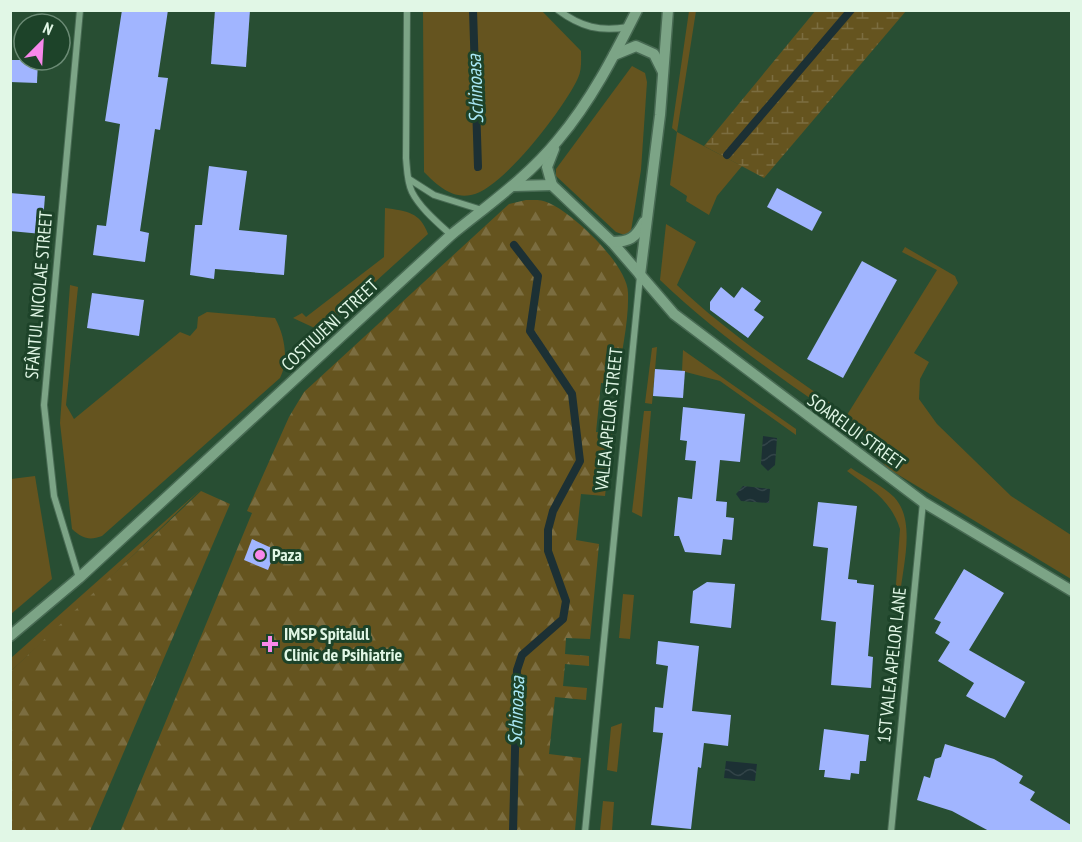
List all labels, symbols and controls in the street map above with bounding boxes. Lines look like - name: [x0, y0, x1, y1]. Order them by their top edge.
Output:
- north arrow: [12, 12, 72, 72]
- text: N: [40, 17, 56, 39]
- water label: Schinoasa: [461, 53, 489, 124]
- street label: SFÂNTUL NICOLAE STREET: [20, 210, 57, 380]
- street label: COSTIUJENI STREET: [276, 274, 383, 376]
- street label: VALEA APELOR STREET: [589, 346, 627, 493]
- street label: SOARELUI STREET: [803, 389, 910, 475]
- place label: Paza: [272, 543, 302, 566]
- marker: Paza: [253, 548, 267, 562]
- street label: 1ST VALEA APELOR LANE: [872, 586, 911, 744]
- place label: IMSP Spitalul Clinic de Psihiatrie: [284, 622, 402, 666]
- marker: IMSP Spitalul Clinic de Psihiatrie: [261, 635, 279, 653]
- water label: Schinoasa: [502, 675, 530, 746]

